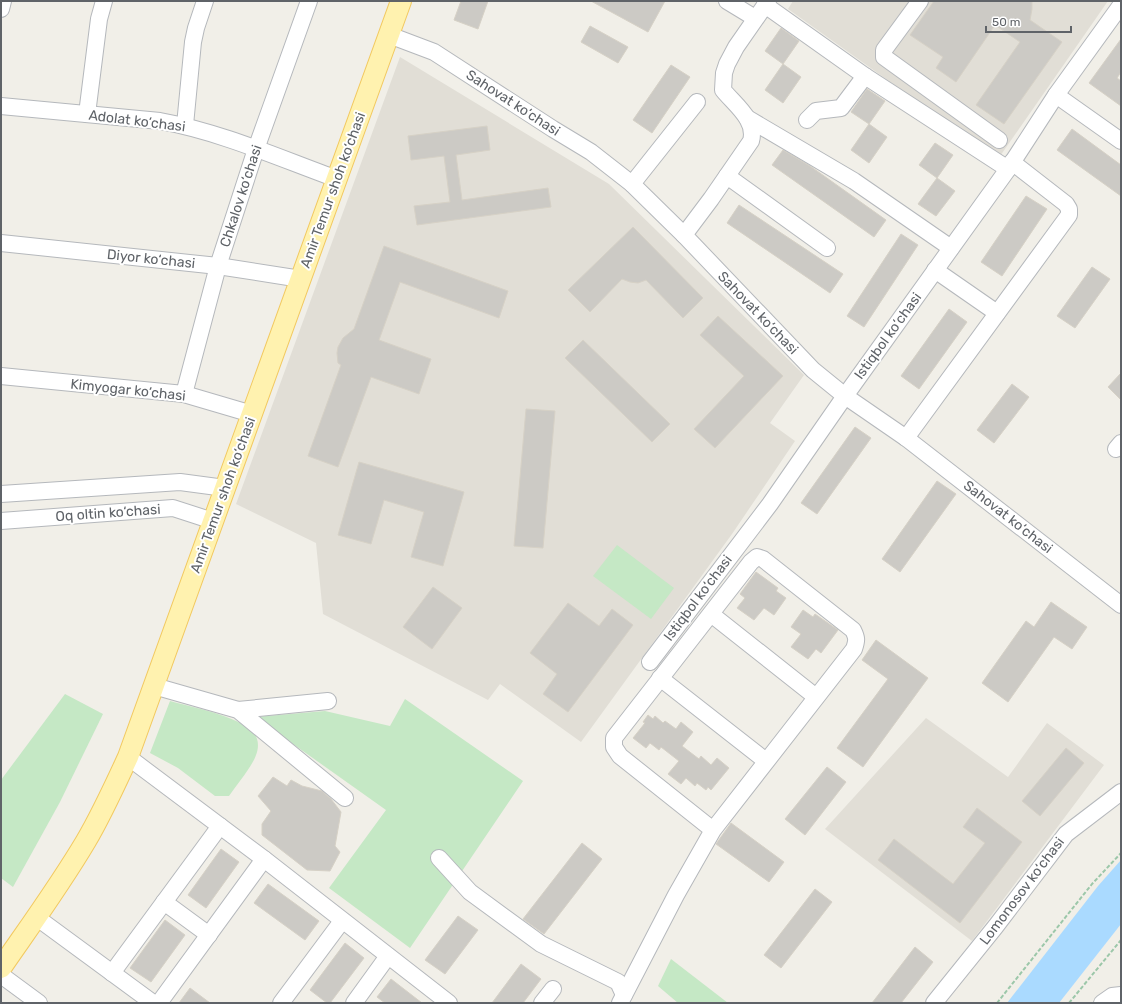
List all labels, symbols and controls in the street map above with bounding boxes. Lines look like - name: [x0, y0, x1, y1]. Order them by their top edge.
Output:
- scale bar: [986, 8, 1071, 34]
- text: 50 m: [992, 15, 1020, 29]
- street label: Sahovat ko‘chasi: [463, 66, 563, 140]
- street label: Adolat ko‘chasi: [88, 107, 186, 135]
- street label: Amir Temur shoh ko‘chasi: [297, 110, 369, 270]
- street label: Chkalov ko‘chasi: [216, 143, 266, 249]
- street label: Diyor ko‘chasi: [106, 246, 196, 272]
- street label: Sahovat ko‘chasi: [714, 268, 802, 358]
- street label: Istiqbol ko‘chasi: [851, 289, 925, 383]
- street label: Kimyogar ko‘chasi: [70, 375, 186, 405]
- street label: Amir Temur shoh ko‘chasi: [187, 415, 259, 575]
- street label: Sahovat ko‘chasi: [960, 477, 1056, 557]
- street label: Oq oltin ko‘chasi: [55, 501, 161, 525]
- street label: Istiqbol ko‘chasi: [660, 552, 736, 644]
- street label: Lomonosov ko‘chasi: [976, 834, 1068, 948]

